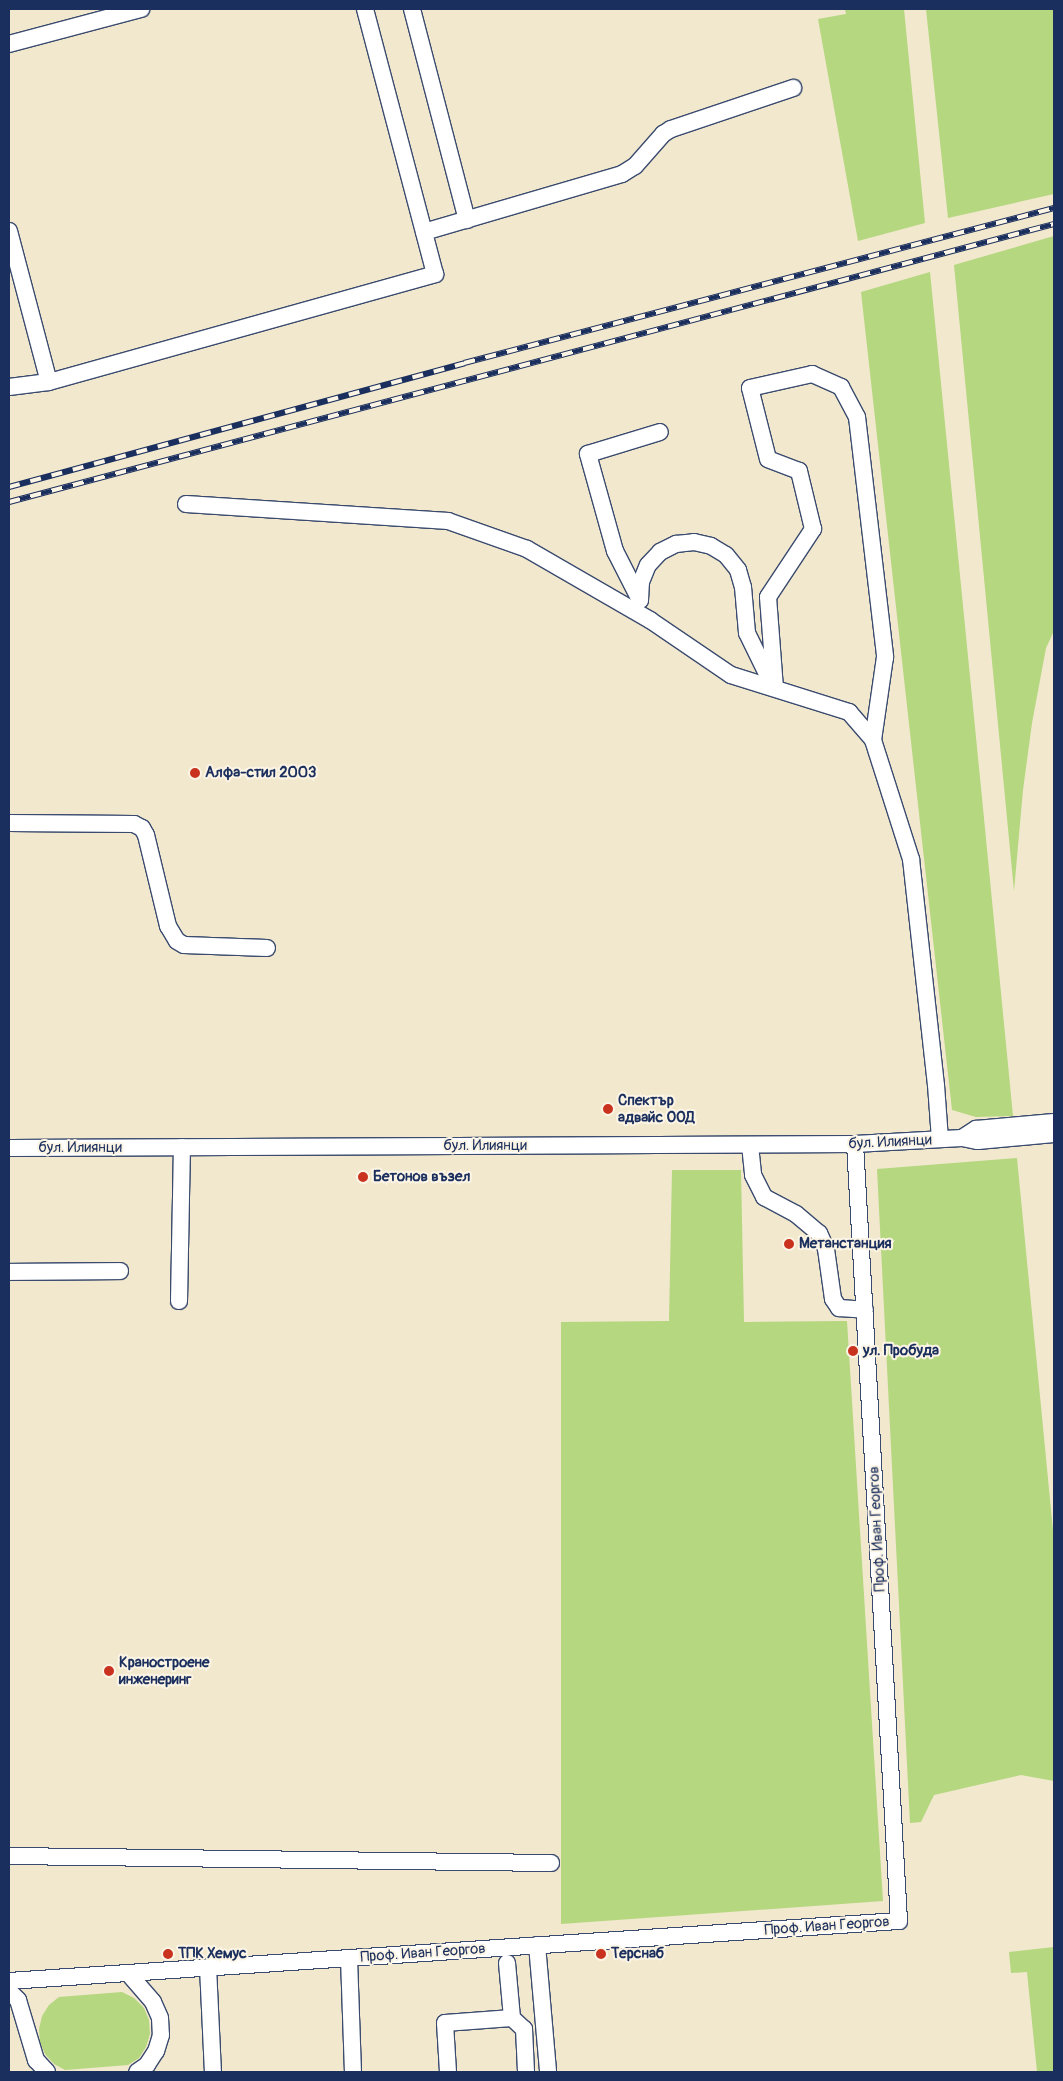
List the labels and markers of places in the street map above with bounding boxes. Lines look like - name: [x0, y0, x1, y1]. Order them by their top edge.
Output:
- place label: Алфа-стил 2003: [205, 764, 316, 782]
- marker: Алфа-стил 2003: [189, 767, 201, 779]
- place label: Спектър адвайс ООД: [618, 1091, 694, 1126]
- marker: Спектър адвайс ООД: [602, 1103, 614, 1115]
- place label: Бетонов възел: [373, 1168, 470, 1186]
- marker: Бетонов възел: [357, 1171, 369, 1183]
- place label: Метанстанция: [799, 1235, 892, 1253]
- marker: Метанстанция: [783, 1238, 795, 1250]
- place label: ул. Пробуда: [863, 1342, 939, 1360]
- marker: ул. Пробуда: [847, 1345, 859, 1357]
- place label: Краностроене инженеринг: [119, 1653, 209, 1688]
- marker: Краностроене инженеринг: [103, 1665, 115, 1677]
- place label: ТПК Хемус: [178, 1945, 247, 1963]
- place label: Терснаб: [611, 1945, 664, 1963]
- marker: ТПК Хемус: [162, 1948, 174, 1960]
- marker: Терснаб: [595, 1948, 607, 1960]

